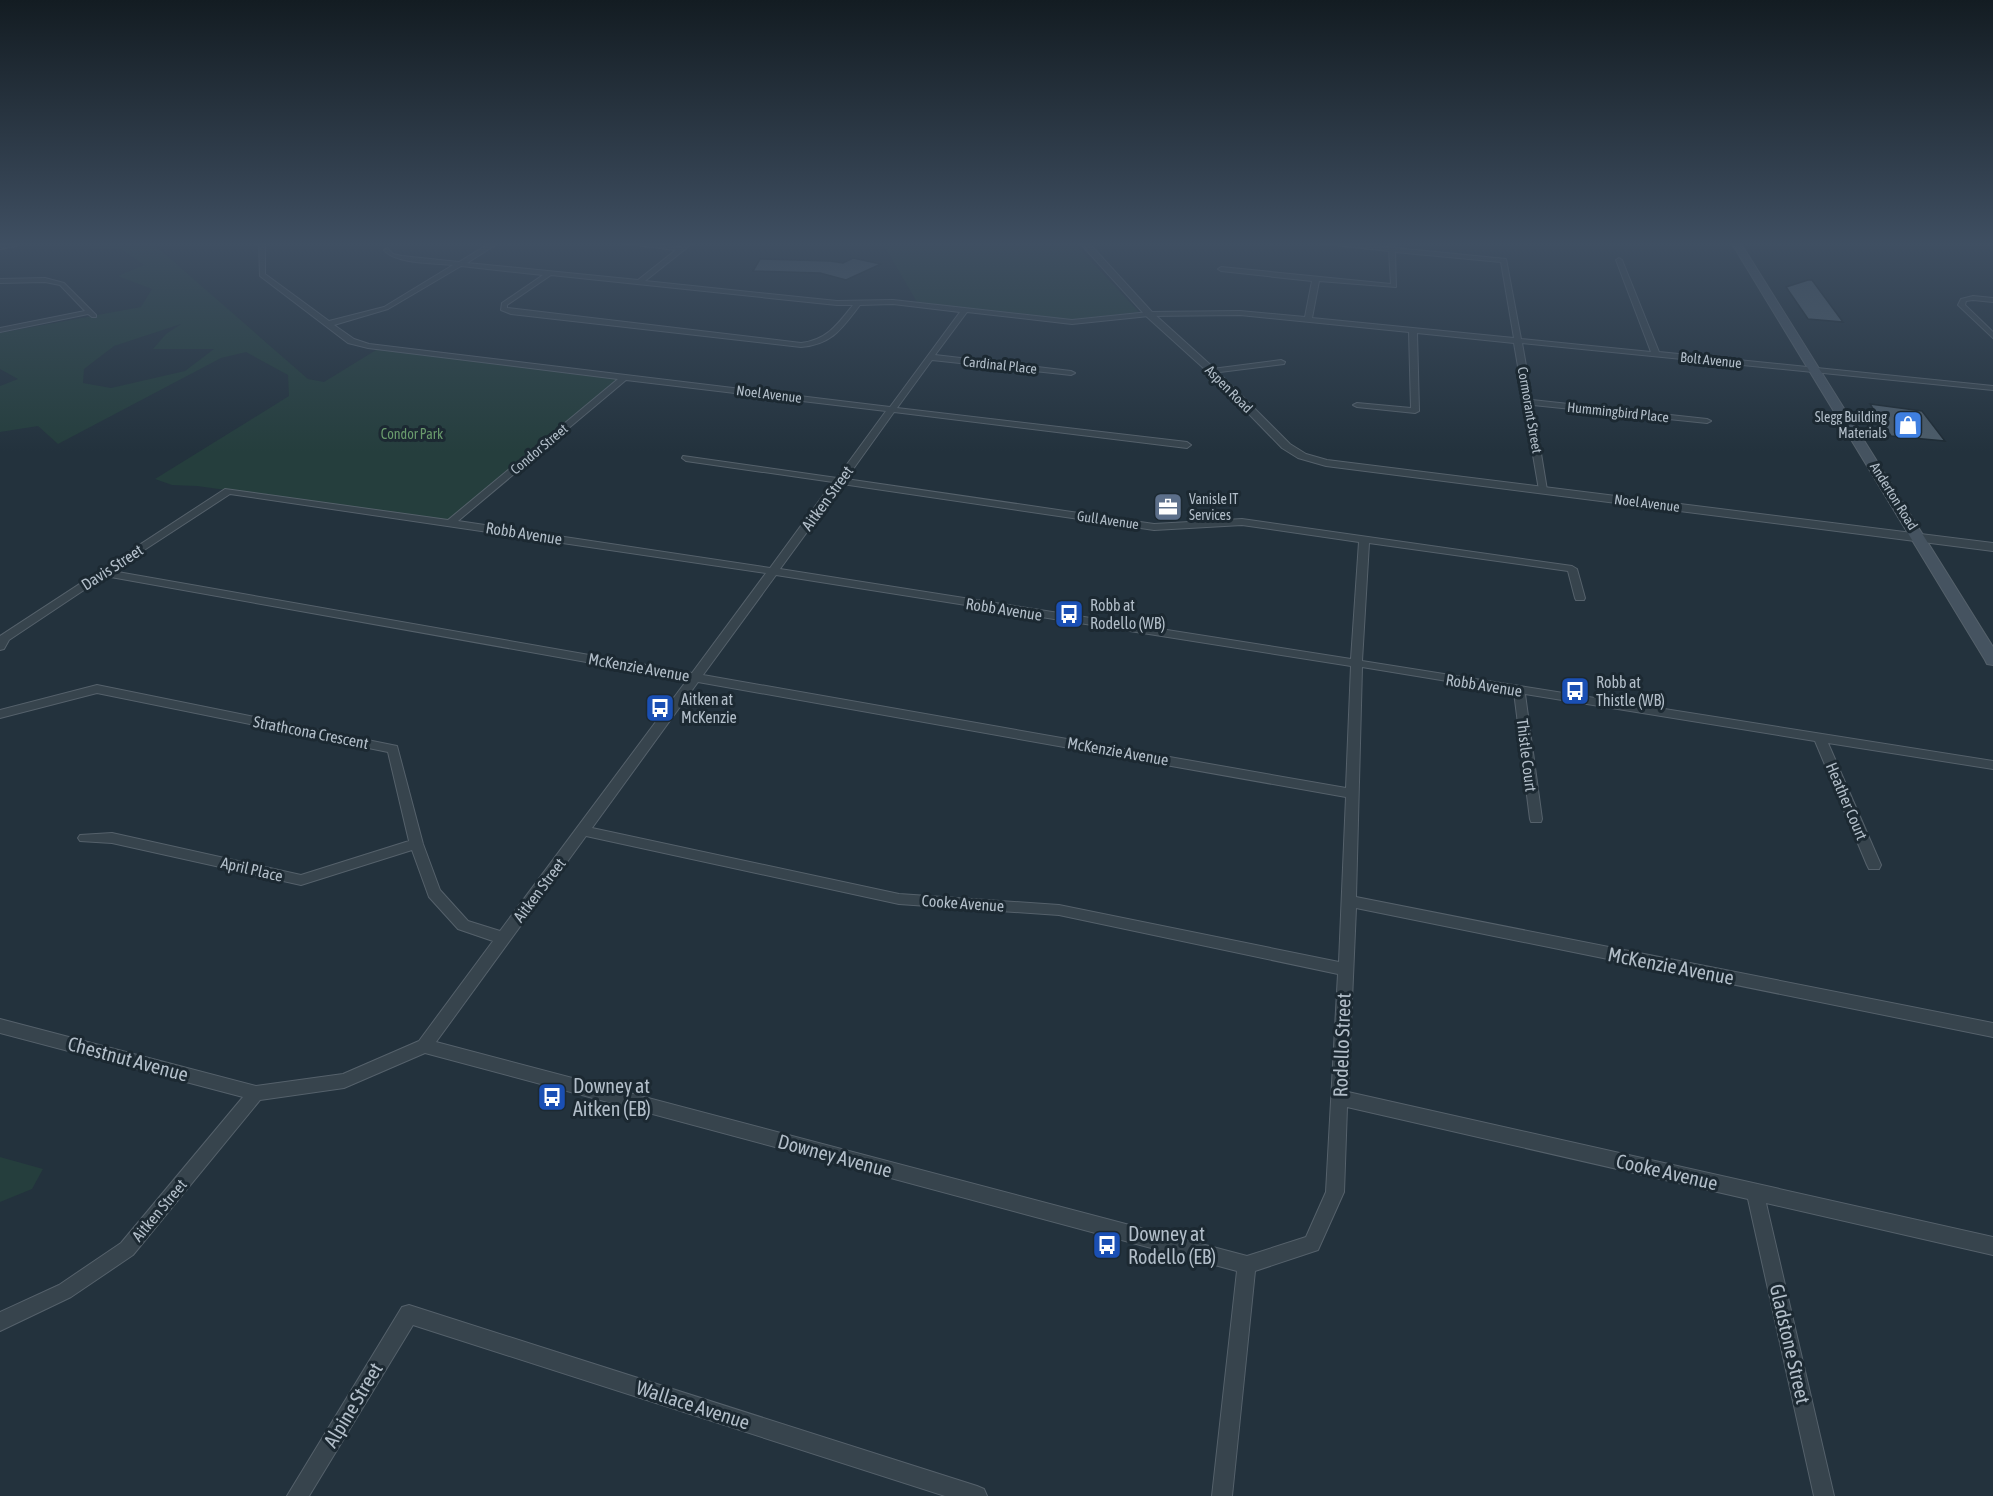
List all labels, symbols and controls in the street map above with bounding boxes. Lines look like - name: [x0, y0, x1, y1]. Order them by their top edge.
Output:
- street label: Bolt Avenue: [1680, 349, 1742, 371]
- street label: Cardinal Place: [962, 353, 1038, 377]
- street label: Aspen Road: [1202, 362, 1256, 416]
- street label: Cormorant Street: [1515, 366, 1545, 454]
- street label: Noel Avenue: [735, 382, 803, 406]
- street label: Hummingbird Place: [1566, 399, 1670, 425]
- place label: Slegg Building Materials: [1815, 409, 1887, 441]
- shop icon: Slegg Building Materials: [1892, 409, 1924, 441]
- street label: Condor Street: [507, 420, 571, 478]
- park label: Condor Park: [381, 426, 443, 442]
- street label: Anderton Road: [1867, 459, 1921, 533]
- street label: Aitken Street: [798, 462, 857, 534]
- office icon: Vanisle IT Services: [1152, 491, 1184, 523]
- place label: Vanisle IT Services: [1189, 491, 1238, 523]
- street label: Noel Avenue: [1613, 491, 1681, 515]
- street label: Gull Avenue: [1076, 508, 1140, 532]
- street label: Robb Avenue: [484, 518, 564, 548]
- street label: Davis Street: [78, 540, 146, 594]
- street label: Robb Avenue: [964, 594, 1044, 624]
- place label: Robb at Rodello (WB): [1090, 596, 1165, 633]
- bus stop icon: Robb at Rodello (WB): [1053, 598, 1085, 630]
- street label: McKenzie Avenue: [587, 649, 691, 685]
- street label: Robb Avenue: [1444, 670, 1524, 700]
- place label: Robb at Thistle (WB): [1596, 673, 1665, 710]
- bus stop icon: Robb at Thistle (WB): [1559, 675, 1591, 707]
- place label: Aitken at McKenzie: [681, 690, 737, 726]
- bus stop icon: Aitken at McKenzie: [644, 692, 676, 724]
- street label: Strathcona Crescent: [252, 712, 370, 752]
- street label: Thistle Court: [1514, 717, 1540, 793]
- street label: McKenzie Avenue: [1066, 733, 1170, 769]
- street label: Heather Court: [1823, 760, 1871, 843]
- street label: April Place: [219, 853, 285, 886]
- street label: Aitken Street: [509, 854, 569, 925]
- street label: Cooke Avenue: [921, 891, 1005, 915]
- street label: McKenzie Avenue: [1606, 942, 1736, 989]
- street label: Rodello Street: [1328, 992, 1355, 1098]
- street label: Chestnut Avenue: [65, 1031, 191, 1086]
- place label: Downey at Aitken (EB): [573, 1074, 651, 1120]
- bus stop icon: Downey at Aitken (EB): [536, 1081, 568, 1113]
- street label: Downey Avenue: [776, 1129, 895, 1182]
- street label: Cooke Avenue: [1614, 1149, 1720, 1194]
- street label: Aitken Street: [128, 1175, 190, 1245]
- place label: Downey at Rodello (EB): [1128, 1222, 1216, 1268]
- bus stop icon: Downey at Rodello (EB): [1091, 1229, 1123, 1261]
- street label: Gladstone Street: [1766, 1282, 1815, 1406]
- street label: Alpine Street: [318, 1358, 387, 1451]
- street label: Wallace Avenue: [634, 1375, 753, 1434]

